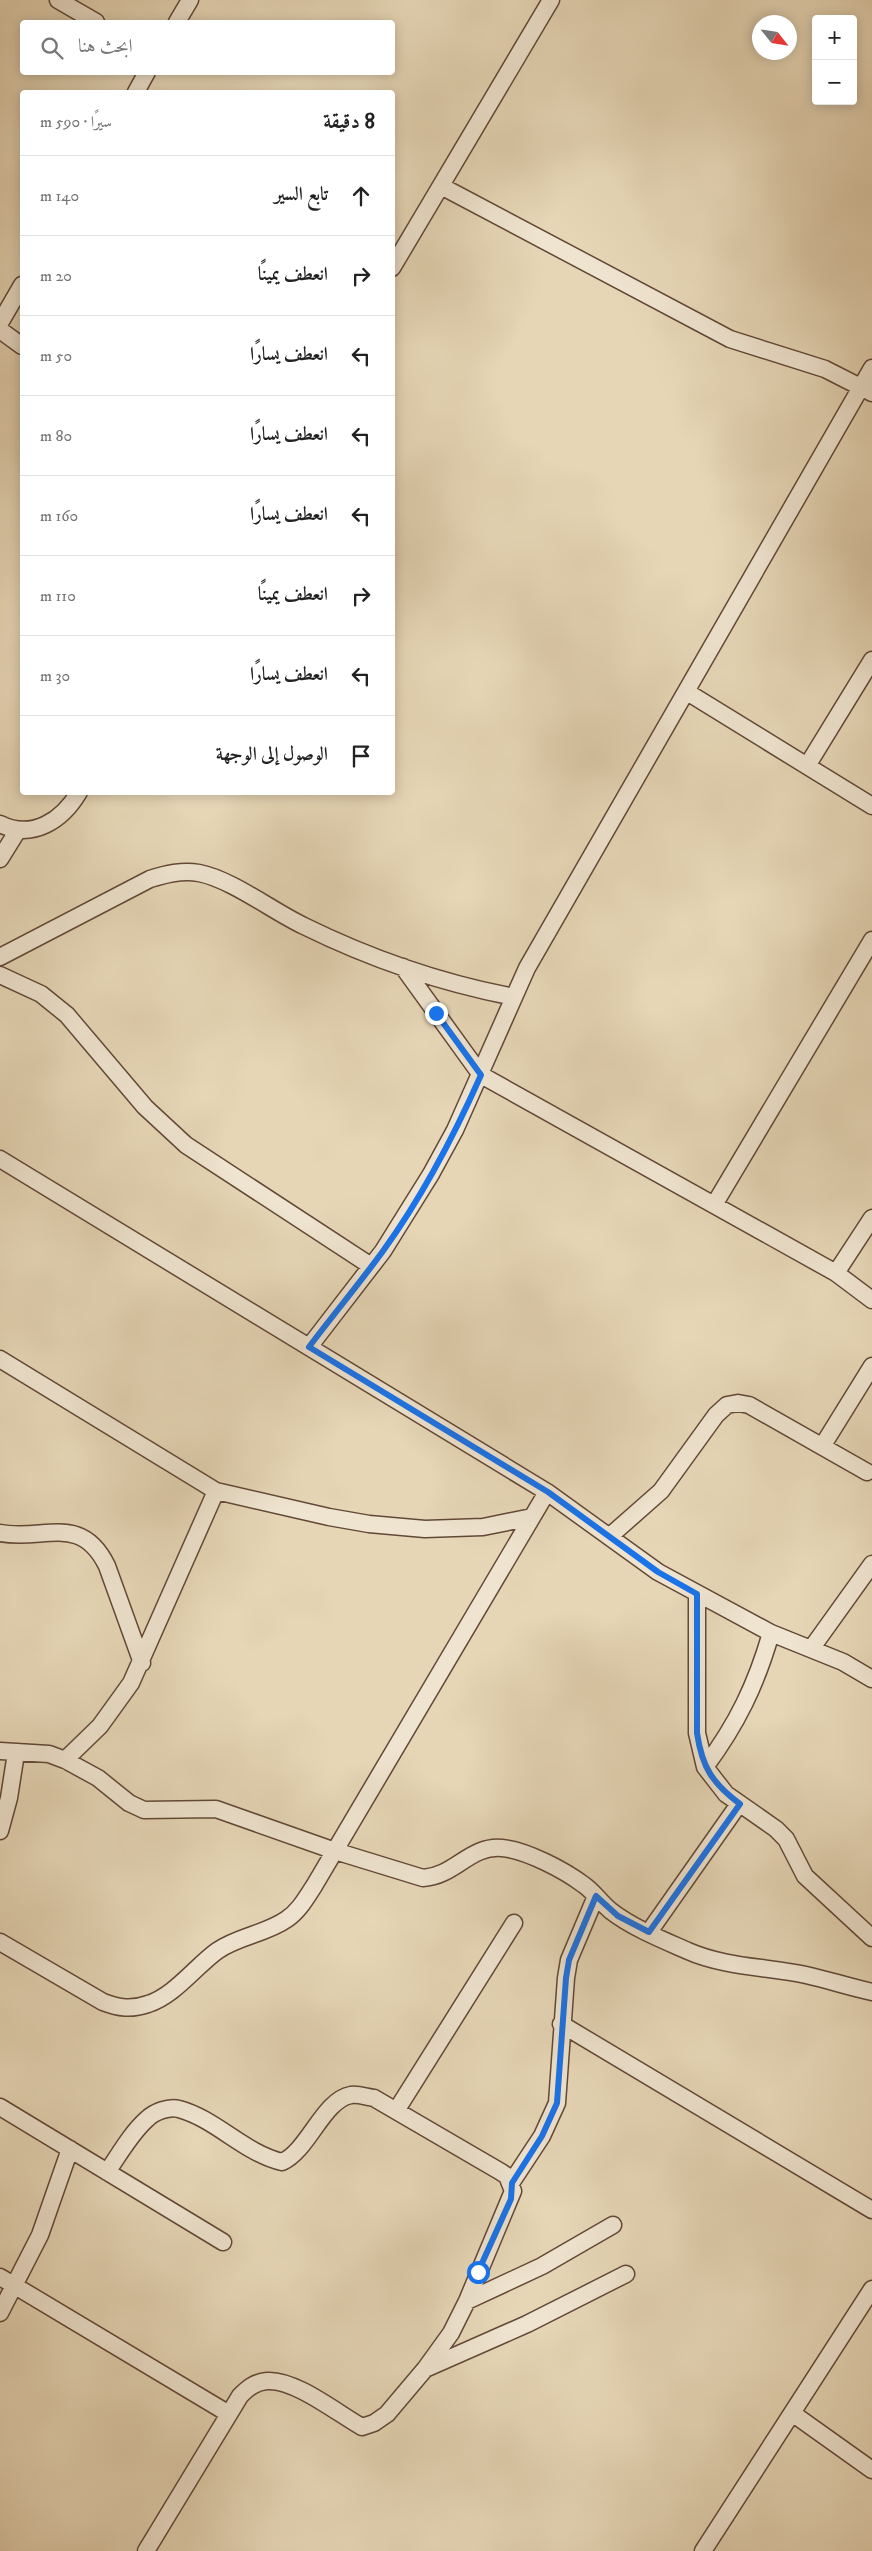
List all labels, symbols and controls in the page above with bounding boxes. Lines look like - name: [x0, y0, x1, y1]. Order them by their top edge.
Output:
- north arrow: [752, 15, 797, 60]
- map controls: [812, 15, 857, 105]
- button: +: [812, 15, 857, 60]
- search box: [20, 20, 395, 75]
- icon: search: [38, 34, 66, 62]
- text: ابحث هنا: [78, 35, 133, 58]
- button: −: [812, 60, 857, 105]
- text: 8 دقيقة: [323, 109, 375, 135]
- text: سيرًا · 590 m: [40, 112, 112, 132]
- icon: ahead: [347, 182, 375, 210]
- text: تابع السير: [274, 183, 328, 206]
- text: 140 m: [40, 186, 79, 206]
- icon: right: [347, 262, 375, 290]
- text: انعطف يمينًا: [258, 263, 328, 286]
- text: 20 m: [40, 266, 72, 286]
- icon: left: [347, 342, 375, 370]
- text: انعطف يسارًا: [250, 343, 328, 366]
- text: 50 m: [40, 346, 72, 366]
- icon: left: [347, 422, 375, 450]
- text: انعطف يسارًا: [250, 423, 328, 446]
- text: 80 m: [40, 426, 72, 446]
- icon: left: [347, 502, 375, 530]
- text: انعطف يسارًا: [250, 503, 328, 526]
- text: 160 m: [40, 506, 78, 526]
- icon: right: [347, 582, 375, 610]
- text: انعطف يمينًا: [258, 583, 328, 606]
- text: 110 m: [40, 586, 76, 606]
- icon: left: [347, 662, 375, 690]
- text: انعطف يسارًا: [250, 663, 328, 686]
- text: 30 m: [40, 666, 70, 686]
- icon: arrive: [347, 742, 375, 770]
- text: الوصول إلى الوجهة: [216, 743, 328, 766]
- route end: [425, 1002, 448, 1025]
- route start: [467, 2261, 490, 2284]

